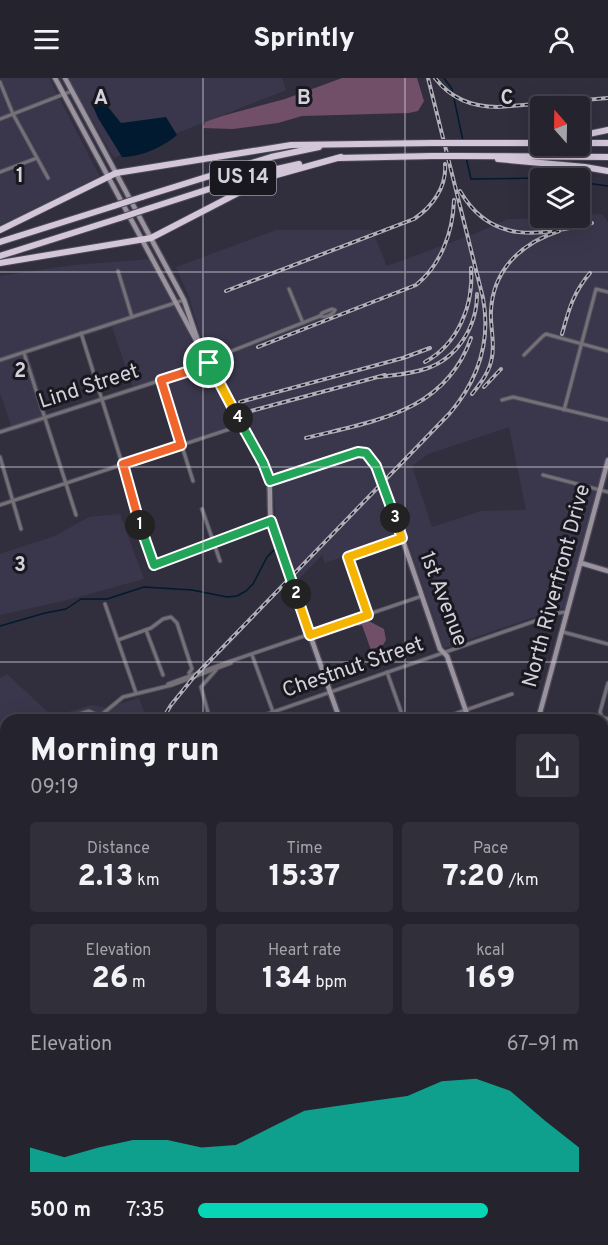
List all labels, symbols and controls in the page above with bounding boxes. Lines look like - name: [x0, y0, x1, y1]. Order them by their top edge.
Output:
- text: Sprintly: [253, 22, 355, 56]
- icon: menu: [30, 23, 63, 56]
- icon: person: [545, 23, 578, 56]
- text: A: [94, 86, 108, 112]
- text: B: [297, 86, 311, 112]
- text: C: [501, 86, 513, 112]
- north arrow: [530, 96, 590, 156]
- map controls: [530, 96, 590, 228]
- road number: US 14: [210, 161, 276, 195]
- text: 1: [16, 164, 24, 190]
- button: layers: [530, 168, 590, 228]
- pin: [183, 337, 234, 388]
- icon: arrive: [192, 346, 225, 379]
- street label: Lind Street: [35, 358, 143, 416]
- text: 2: [14, 359, 26, 385]
- pin: 4: [223, 403, 253, 433]
- text: 4: [233, 408, 243, 428]
- street label: North Riverfront Drive: [517, 481, 597, 691]
- pin: 3: [380, 503, 410, 533]
- text: 3: [390, 508, 400, 528]
- pin: 1: [125, 510, 155, 540]
- text: 1: [137, 515, 143, 535]
- street label: 1st Avenue: [413, 548, 473, 650]
- text: 3: [14, 553, 26, 579]
- pin: 2: [281, 579, 311, 609]
- text: 2: [291, 584, 301, 604]
- street label: Chestnut Street: [279, 631, 427, 705]
- text: Morning run: [30, 731, 220, 773]
- button: share: [516, 734, 579, 797]
- text: 09:19: [30, 775, 79, 801]
- text: Distance: [87, 839, 150, 859]
- text: Time: [287, 839, 322, 859]
- text: Pace: [473, 839, 508, 859]
- text: 2.13: [78, 859, 134, 896]
- text: 15:37: [269, 859, 340, 896]
- text: 7:20: [442, 859, 505, 896]
- text: km: [134, 871, 159, 891]
- text: /km: [505, 871, 539, 891]
- text: Elevation: [86, 941, 151, 961]
- text: Heart rate: [268, 941, 341, 961]
- text: kcal: [476, 941, 505, 961]
- text: 26: [91, 961, 128, 998]
- text: 134: [262, 961, 312, 998]
- text: 169: [466, 961, 515, 998]
- text: m: [128, 973, 146, 993]
- text: bpm: [312, 973, 347, 993]
- text: Elevation: [30, 1032, 112, 1058]
- text: 67–91 m: [507, 1032, 579, 1058]
- text: 500 m: [30, 1198, 91, 1224]
- text: 7:35: [126, 1198, 165, 1224]

